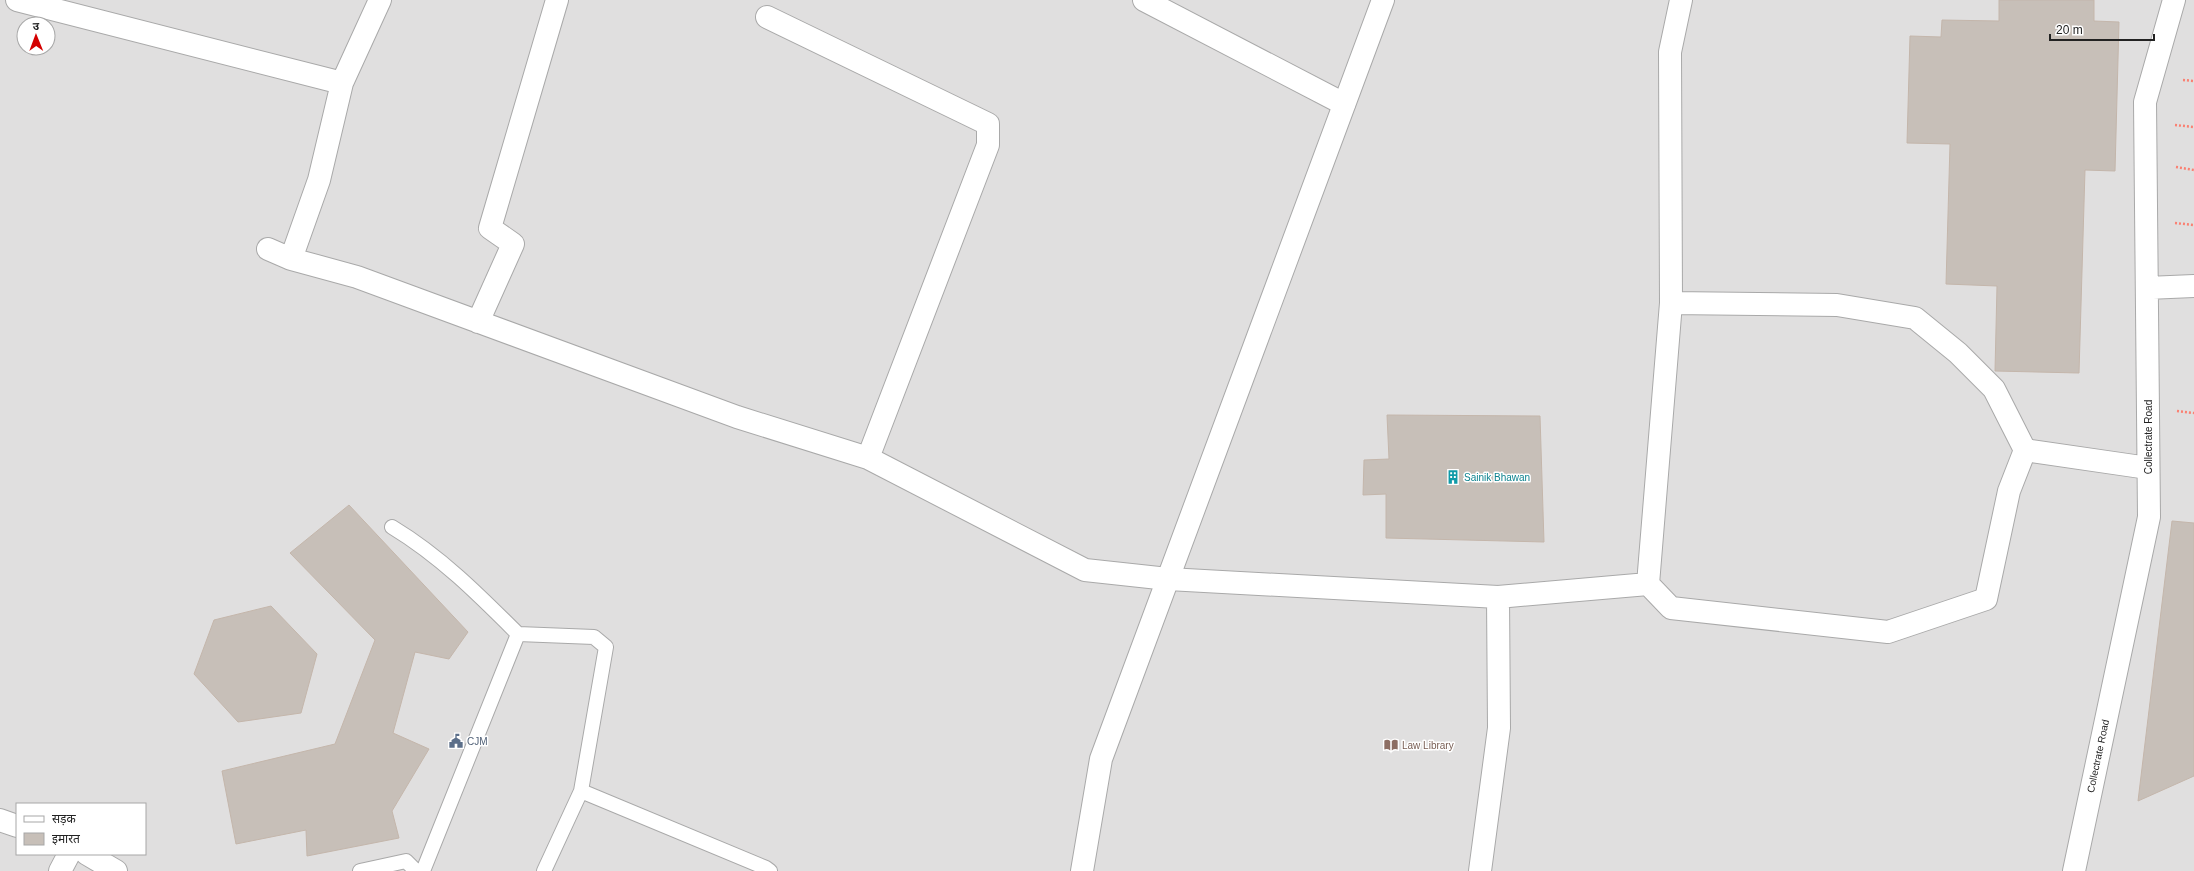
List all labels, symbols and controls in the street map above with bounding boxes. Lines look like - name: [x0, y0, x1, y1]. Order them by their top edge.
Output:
- north arrow: [16, 16, 56, 56]
- scale bar: [2050, 16, 2154, 42]
- text: उ: [33, 20, 40, 32]
- text: 20 m: [2056, 23, 2083, 37]
- street label: Collectrate Road: [2143, 400, 2154, 474]
- building icon: Sainik Bhawan: [1445, 469, 1461, 485]
- place label: Sainik Bhawan: [1464, 472, 1530, 483]
- street label: Collectrate Road: [2085, 718, 2111, 794]
- public building icon: CJM: [448, 733, 464, 749]
- place label: CJM: [467, 736, 488, 747]
- library icon: Law Library: [1383, 737, 1399, 753]
- place label: Law Library: [1402, 740, 1454, 751]
- legend: [16, 803, 146, 855]
- text: सड़क: [52, 812, 77, 826]
- text: इमारत: [52, 832, 81, 846]

